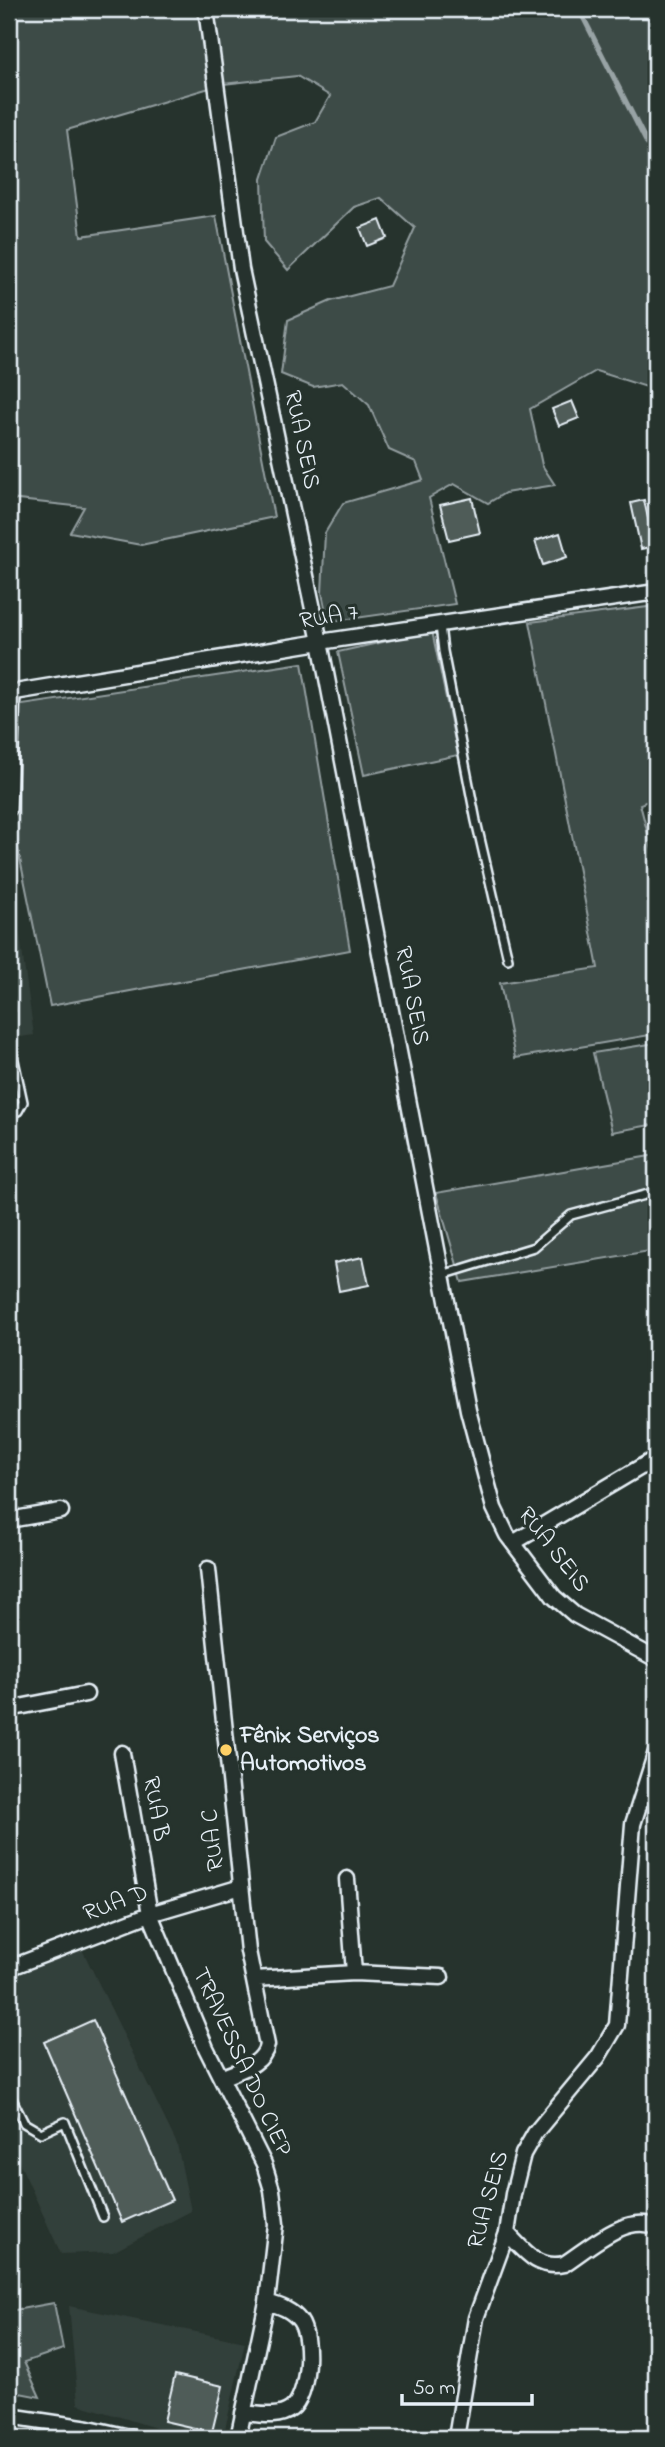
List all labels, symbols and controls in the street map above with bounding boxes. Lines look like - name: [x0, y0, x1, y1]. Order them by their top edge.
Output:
- street label: RUA SEIS: [273, 387, 329, 493]
- street label: RUA 7: [297, 596, 361, 640]
- street label: RUA SEIS: [384, 943, 438, 1049]
- street label: RUA SEIS: [508, 1500, 598, 1600]
- place label: Fênix Serviços Automotivos: [239, 1719, 380, 1782]
- marker: Fênix Serviços Automotivos: [218, 1742, 234, 1758]
- street label: RUA B: [132, 1774, 178, 1844]
- street label: RUA C: [193, 1807, 235, 1873]
- street label: RUA D: [79, 1876, 153, 1932]
- street label: TRAVESSA DO CIEP: [182, 1962, 300, 2163]
- street label: RUA SEIS: [459, 2147, 519, 2253]
- scale bar: [402, 2363, 532, 2407]
- text: 50 m: [413, 2374, 456, 2404]

